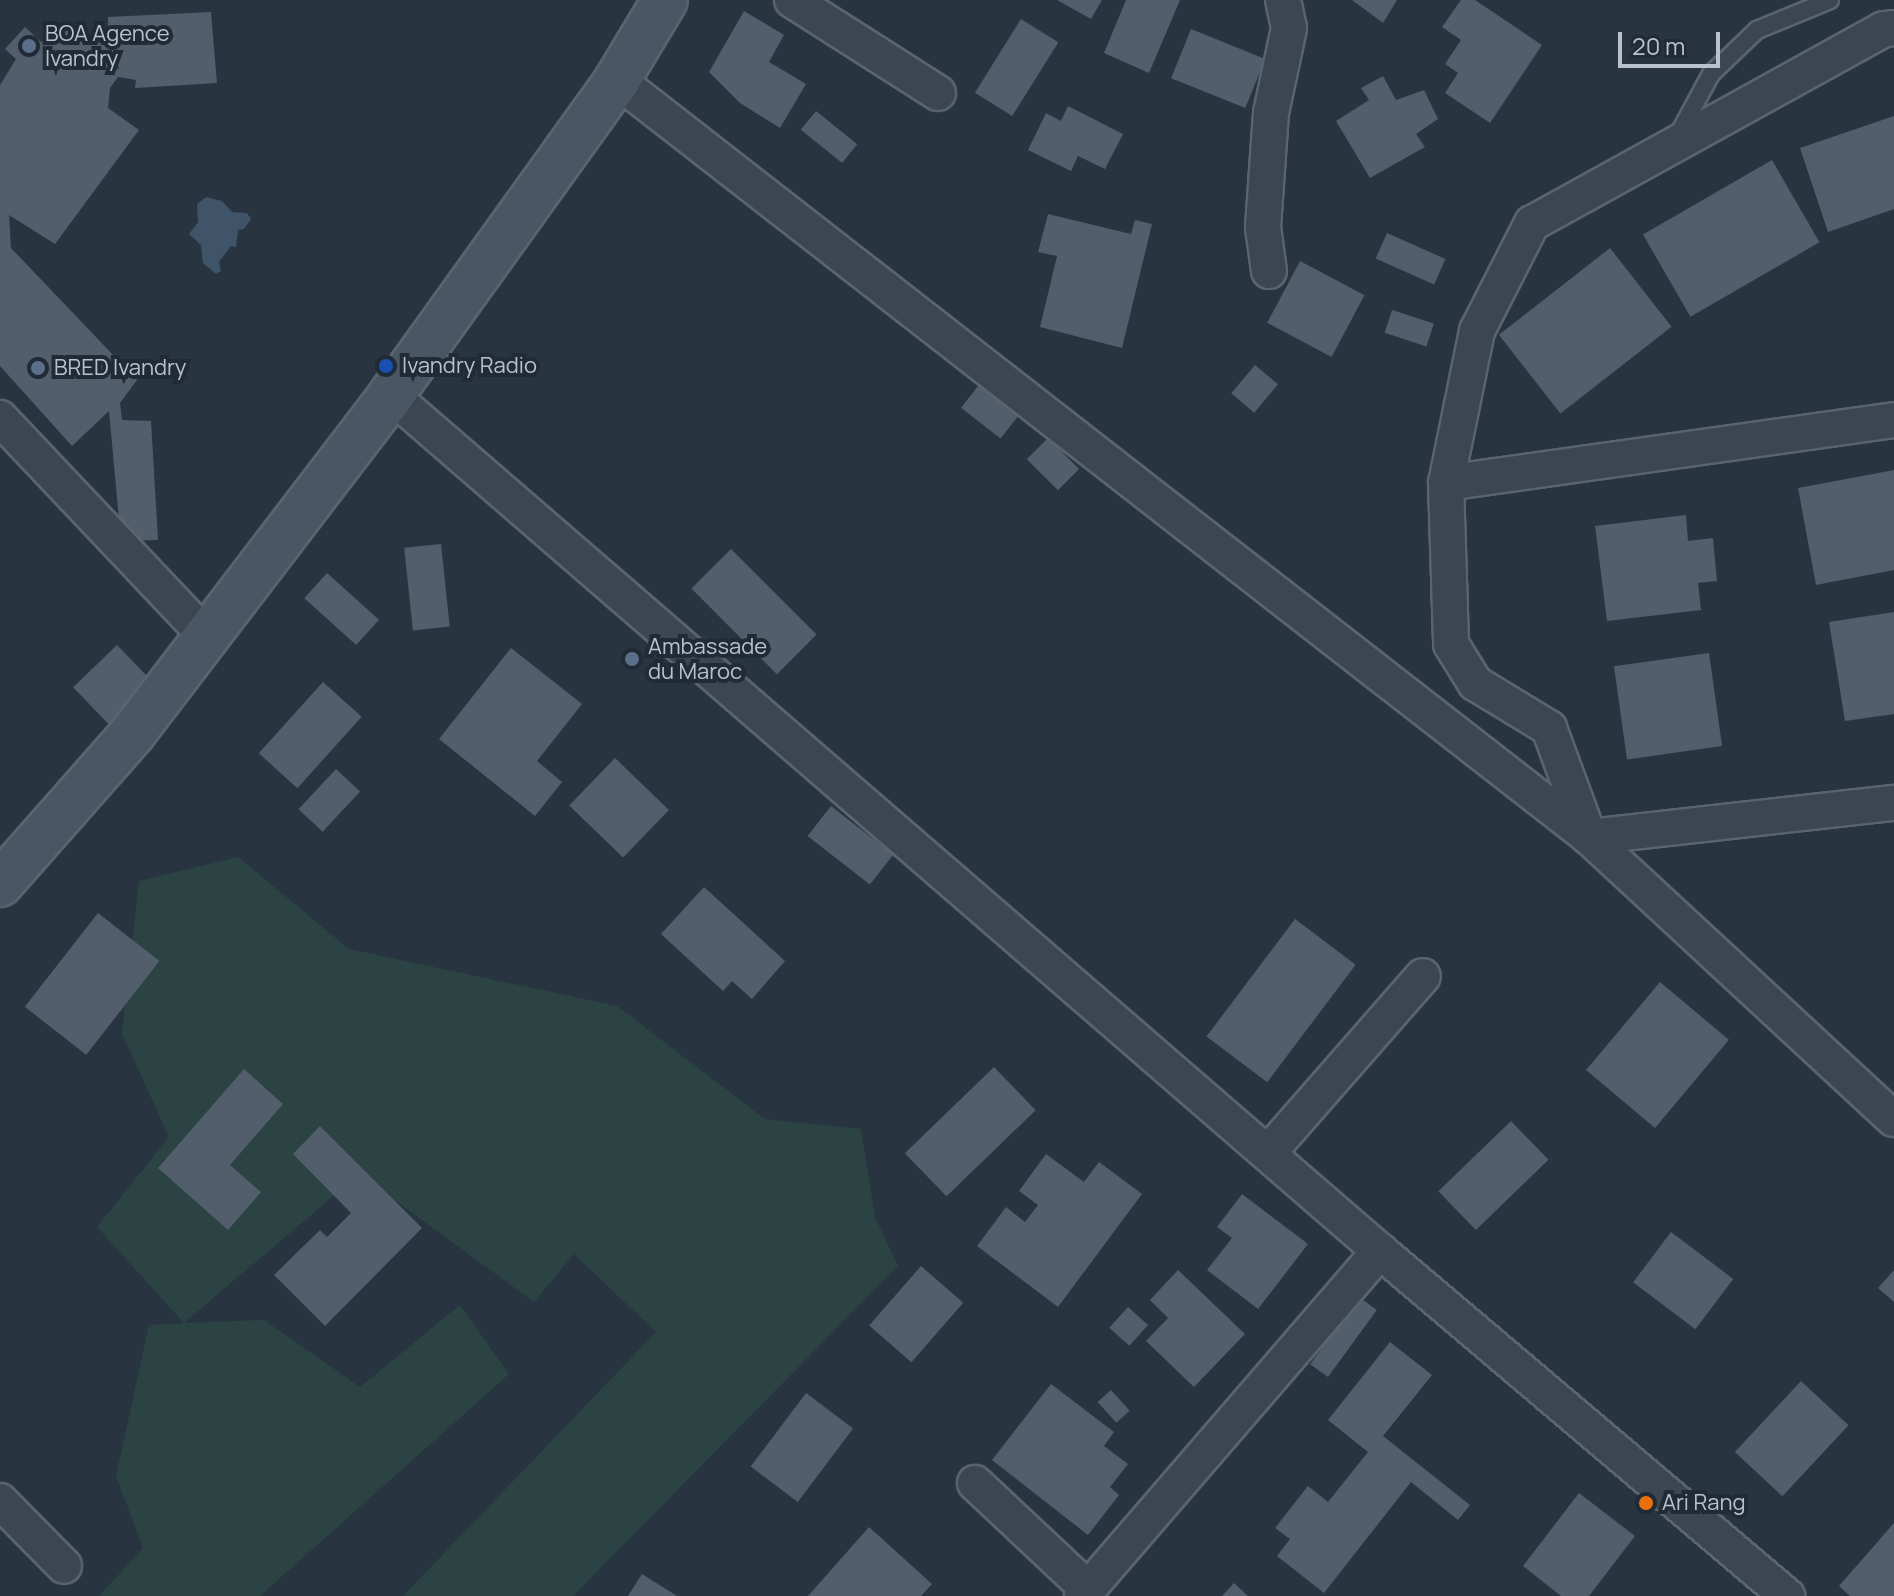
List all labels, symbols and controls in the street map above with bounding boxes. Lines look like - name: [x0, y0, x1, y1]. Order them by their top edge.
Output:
- scale bar: [1622, 16, 1724, 66]
- place label: BOA Agence Ivandry: [45, 20, 169, 72]
- text: 20 m: [1632, 29, 1685, 62]
- marker: BOA Agence Ivandry: [20, 37, 38, 55]
- place label: Ivandry Radio: [402, 353, 537, 379]
- place label: BRED Ivandry: [54, 355, 186, 381]
- marker: Ivandry Radio: [377, 357, 395, 375]
- marker: BRED Ivandry: [29, 359, 47, 377]
- place label: Ambassade du Maroc: [648, 633, 767, 684]
- marker: Ambassade du Maroc: [623, 650, 641, 668]
- place label: Ari Rang: [1662, 1490, 1746, 1516]
- marker: Ari Rang: [1637, 1494, 1655, 1512]

